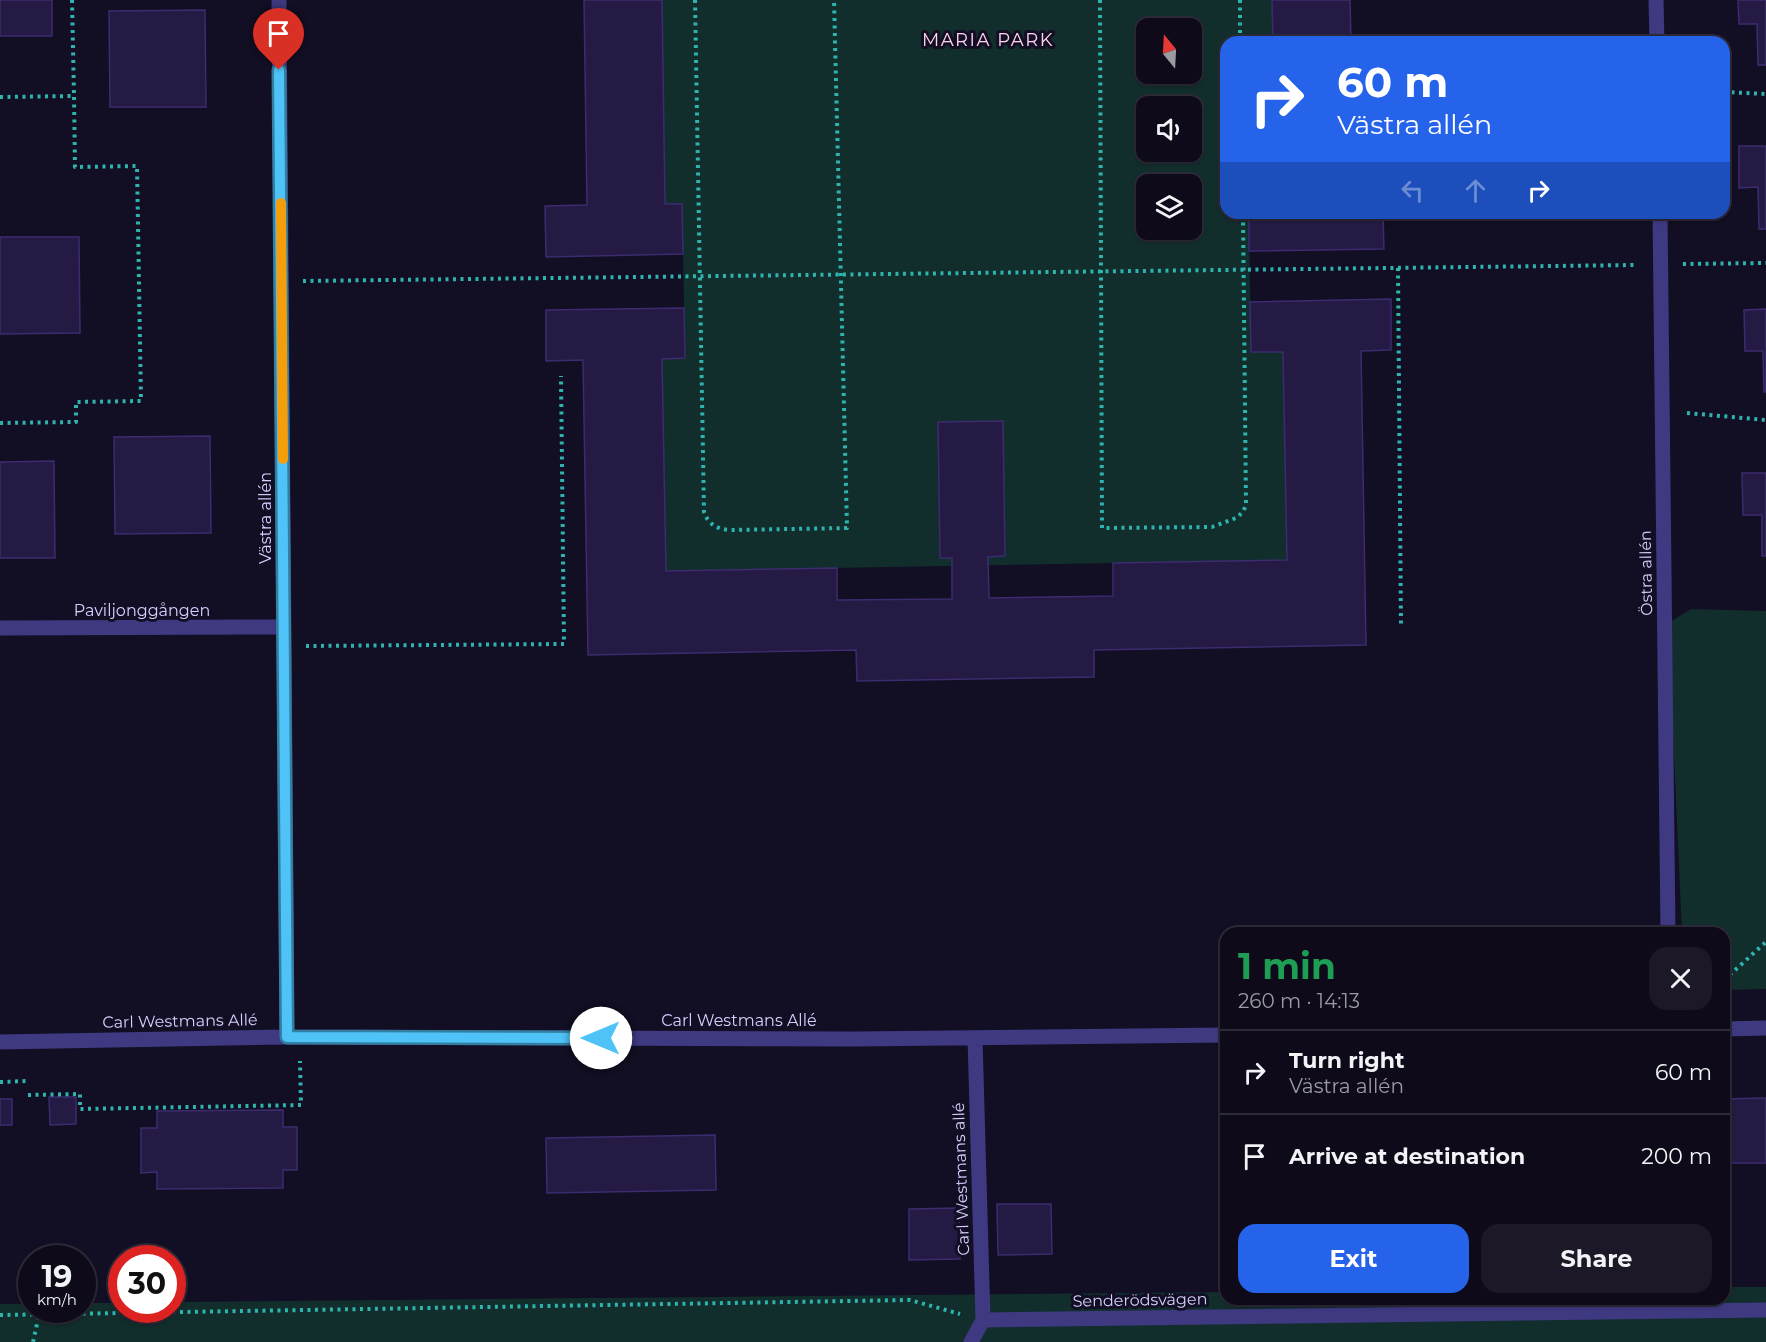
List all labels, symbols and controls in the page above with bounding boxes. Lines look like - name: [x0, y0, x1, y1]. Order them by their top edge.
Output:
- pin: [253, 8, 304, 70]
- icon: arrive: [262, 17, 295, 50]
- north arrow: [1136, 18, 1202, 84]
- map controls: [1136, 18, 1202, 240]
- district label: MARIA PARK: [922, 29, 1054, 51]
- text: 60 m: [1337, 56, 1448, 108]
- icon: right: [1238, 60, 1316, 138]
- button: sound: [1136, 96, 1202, 162]
- text: Västra allén: [1337, 108, 1492, 141]
- button: layers: [1136, 174, 1202, 240]
- icon: left: [1396, 174, 1429, 207]
- icon: ahead: [1459, 174, 1492, 207]
- icon: right: [1522, 174, 1555, 207]
- street label: Västra allén: [256, 472, 275, 564]
- street label: Östra allén: [1635, 530, 1656, 616]
- street label: Paviljonggången: [74, 601, 210, 620]
- text: 1 min: [1238, 944, 1336, 988]
- button: close: [1649, 947, 1712, 1010]
- text: 260 m · 14:13: [1238, 989, 1360, 1013]
- position arrow: [569, 1006, 633, 1070]
- street label: Carl Westmans Allé: [102, 1010, 258, 1032]
- street label: Carl Westmans Allé: [661, 1011, 817, 1030]
- text: Turn right: [1289, 1047, 1404, 1074]
- icon: right: [1238, 1056, 1271, 1089]
- text: 60 m: [1655, 1059, 1712, 1086]
- text: Västra allén: [1289, 1074, 1404, 1098]
- street label: Carl Westmans allé: [949, 1102, 973, 1256]
- icon: arrive: [1238, 1140, 1271, 1173]
- text: Arrive at destination: [1289, 1143, 1525, 1170]
- text: 200 m: [1641, 1143, 1712, 1170]
- button: Exit: [1238, 1224, 1469, 1293]
- button: Share: [1481, 1224, 1712, 1293]
- speed limit sign: 30: [108, 1245, 186, 1323]
- text: 19: [42, 1258, 72, 1295]
- street label: Senderödsvägen: [1072, 1289, 1208, 1311]
- text: km/h: [37, 1290, 77, 1309]

